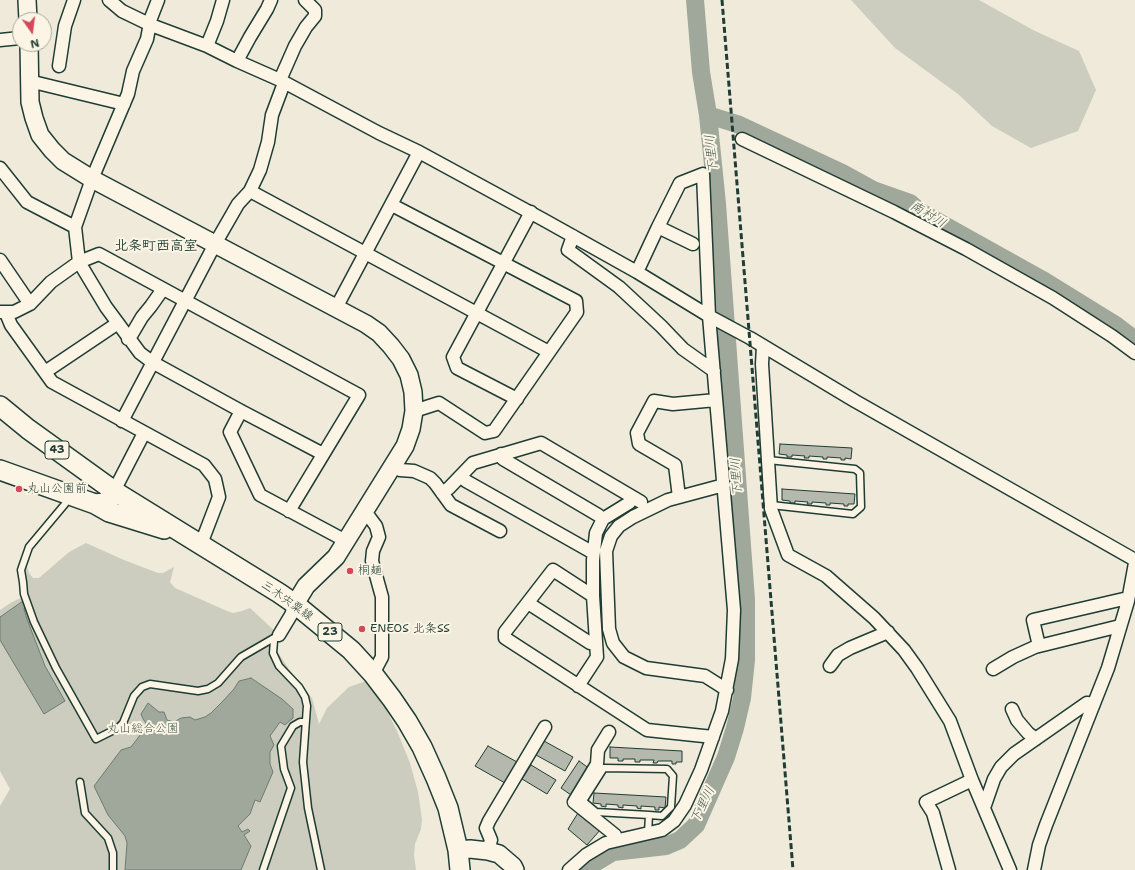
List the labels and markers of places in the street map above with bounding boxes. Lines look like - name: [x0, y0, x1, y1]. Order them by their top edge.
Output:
- place label: 丸山公園前: [27, 482, 87, 496]
- marker: 丸山公園前: [14, 484, 24, 494]
- place label: 桐麺: [358, 564, 382, 578]
- marker: 桐麺: [345, 566, 355, 576]
- place label: ENEOS 北条SS: [370, 622, 450, 636]
- marker: ENEOS 北条SS: [357, 624, 367, 634]

